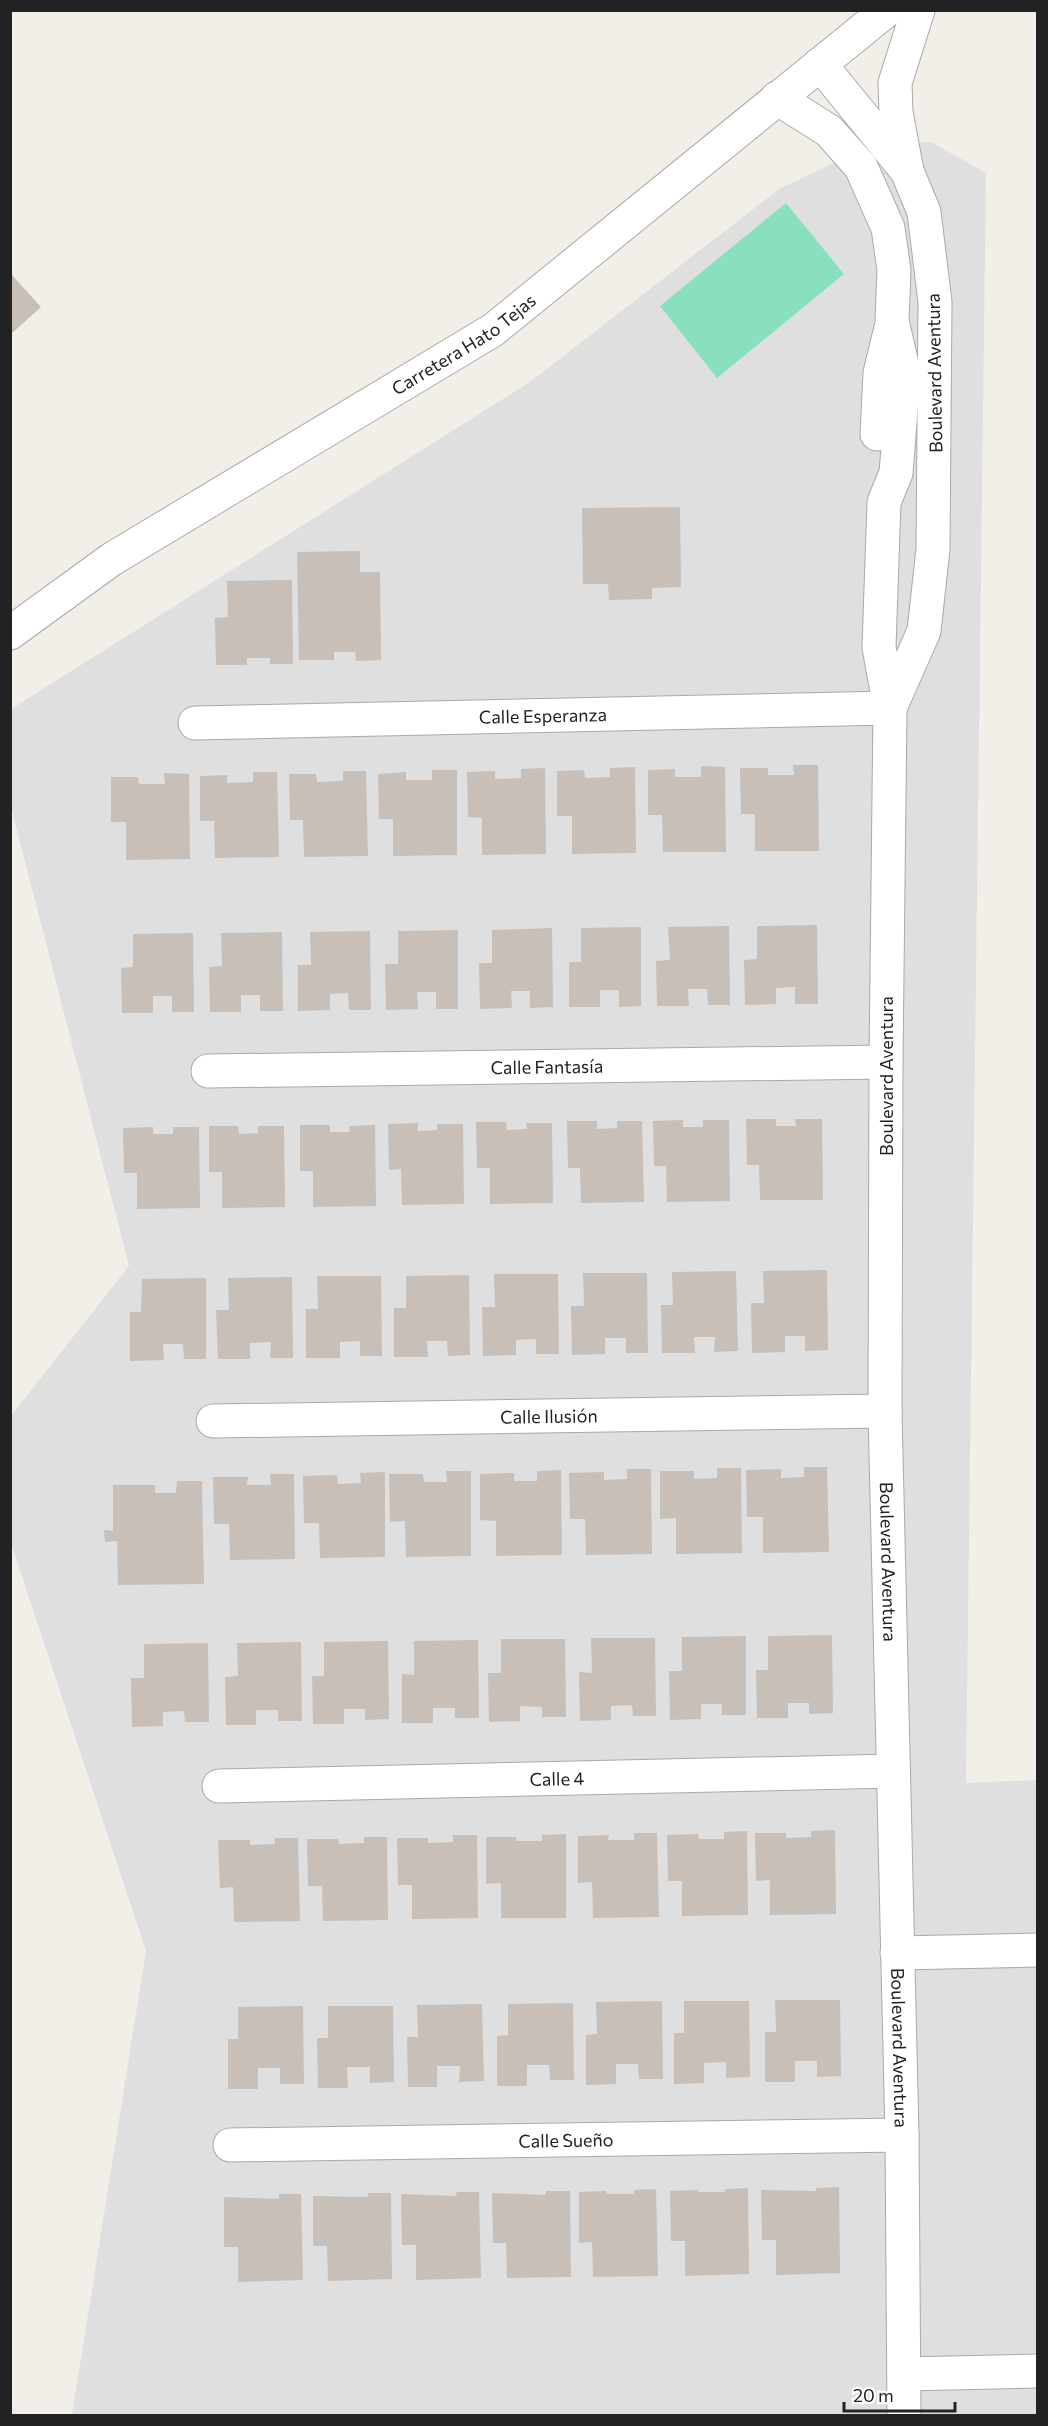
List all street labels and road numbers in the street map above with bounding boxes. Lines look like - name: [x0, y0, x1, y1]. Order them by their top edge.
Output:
- street label: Carretera Hato Tejas: [387, 289, 540, 400]
- street label: Boulevard Aventura: [922, 293, 946, 453]
- street label: Calle Esperanza: [479, 703, 607, 728]
- street label: Boulevard Aventura: [875, 996, 897, 1156]
- street label: Calle Fantasía: [490, 1055, 603, 1078]
- street label: Calle Ilusión: [500, 1404, 598, 1428]
- street label: Boulevard Aventura: [876, 1482, 901, 1642]
- street label: Calle 4: [529, 1767, 585, 1790]
- street label: Boulevard Aventura: [887, 1968, 913, 2128]
- street label: Calle Sueño: [518, 2128, 614, 2152]

